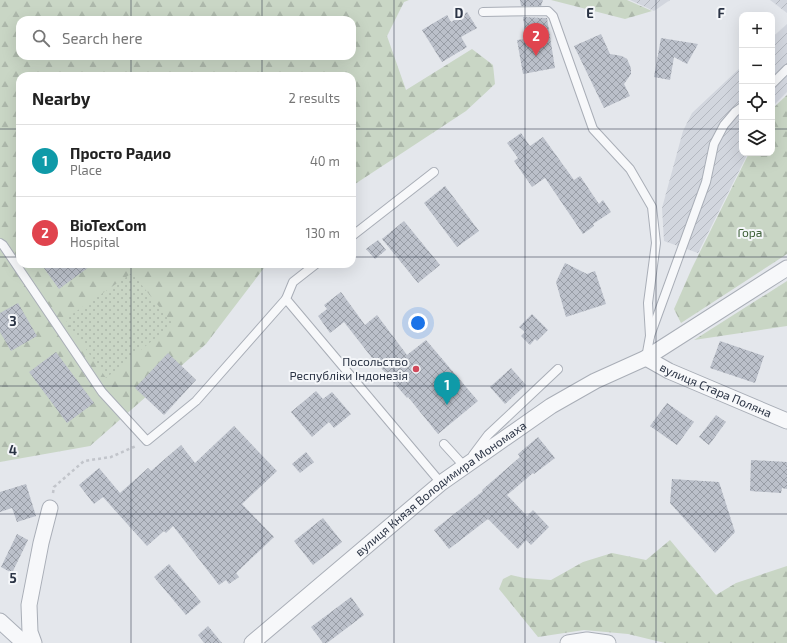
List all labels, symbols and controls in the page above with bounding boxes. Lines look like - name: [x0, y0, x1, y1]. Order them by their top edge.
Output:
- text: D: [455, 5, 464, 21]
- text: E: [586, 5, 594, 21]
- text: F: [717, 5, 725, 21]
- map controls: [739, 12, 775, 156]
- button: +: [739, 12, 775, 48]
- search box: [16, 16, 356, 60]
- pin: 2: [523, 23, 549, 56]
- icon: search: [30, 27, 52, 49]
- text: Search here: [62, 29, 143, 47]
- button: −: [739, 48, 775, 84]
- button: locate: [739, 84, 775, 120]
- text: Nearby: [32, 88, 90, 108]
- text: 2 results: [288, 90, 340, 106]
- button: layers: [739, 120, 775, 156]
- text: Просто Радио: [70, 144, 171, 162]
- text: 1: [42, 153, 48, 169]
- text: 40 m: [310, 153, 340, 169]
- text: Place: [70, 162, 102, 178]
- text: BioTexCom: [70, 216, 146, 234]
- text: 2: [41, 225, 49, 241]
- text: 130 m: [305, 225, 340, 241]
- park label: Гора: [738, 225, 762, 239]
- text: Hospital: [70, 234, 119, 250]
- text: 3: [9, 313, 17, 329]
- your location: [408, 313, 428, 333]
- place label: Посольство Республіки Індонезія: [290, 354, 408, 383]
- street label: вулиця Стара Поляна: [658, 359, 774, 420]
- marker: Посольство Республіки Індонезія: [411, 364, 421, 374]
- pin: 1: [434, 372, 460, 405]
- street label: вулиця Князя Володимира Мономаха: [352, 418, 529, 559]
- text: 4: [9, 442, 17, 458]
- text: 5: [9, 570, 17, 586]

